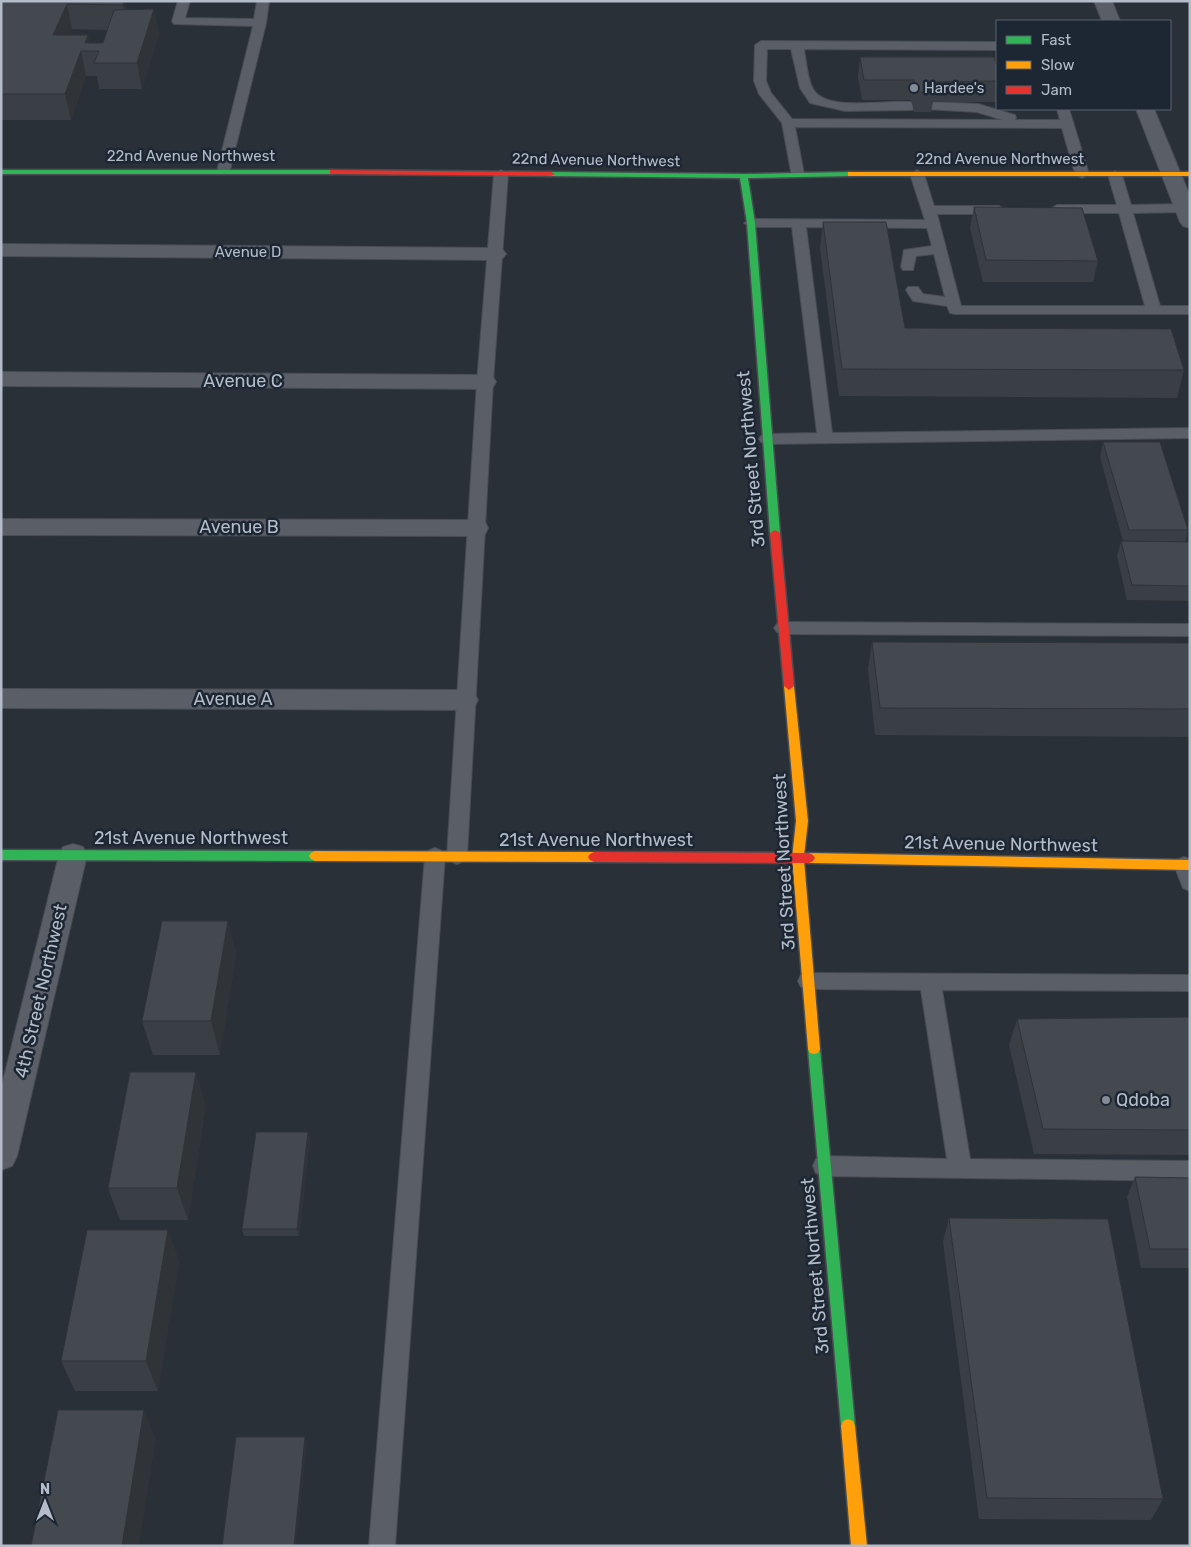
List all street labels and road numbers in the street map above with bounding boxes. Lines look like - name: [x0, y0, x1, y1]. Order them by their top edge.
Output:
- street label: 22nd Avenue Northwest: [107, 147, 275, 165]
- street label: 22nd Avenue Northwest: [512, 150, 681, 170]
- street label: 22nd Avenue Northwest: [916, 150, 1084, 168]
- street label: Avenue D: [215, 243, 281, 261]
- street label: Avenue C: [203, 370, 283, 392]
- street label: 3rd Street Northwest: [732, 370, 770, 548]
- street label: Avenue B: [199, 516, 279, 538]
- street label: Avenue A: [193, 688, 273, 710]
- street label: 3rd Street Northwest: [768, 773, 800, 951]
- street label: 21st Avenue Northwest: [94, 827, 288, 849]
- street label: 21st Avenue Northwest: [499, 829, 693, 851]
- street label: 21st Avenue Northwest: [904, 831, 1098, 857]
- street label: 4th Street Northwest: [10, 902, 72, 1080]
- street label: 3rd Street Northwest: [796, 1177, 834, 1355]

